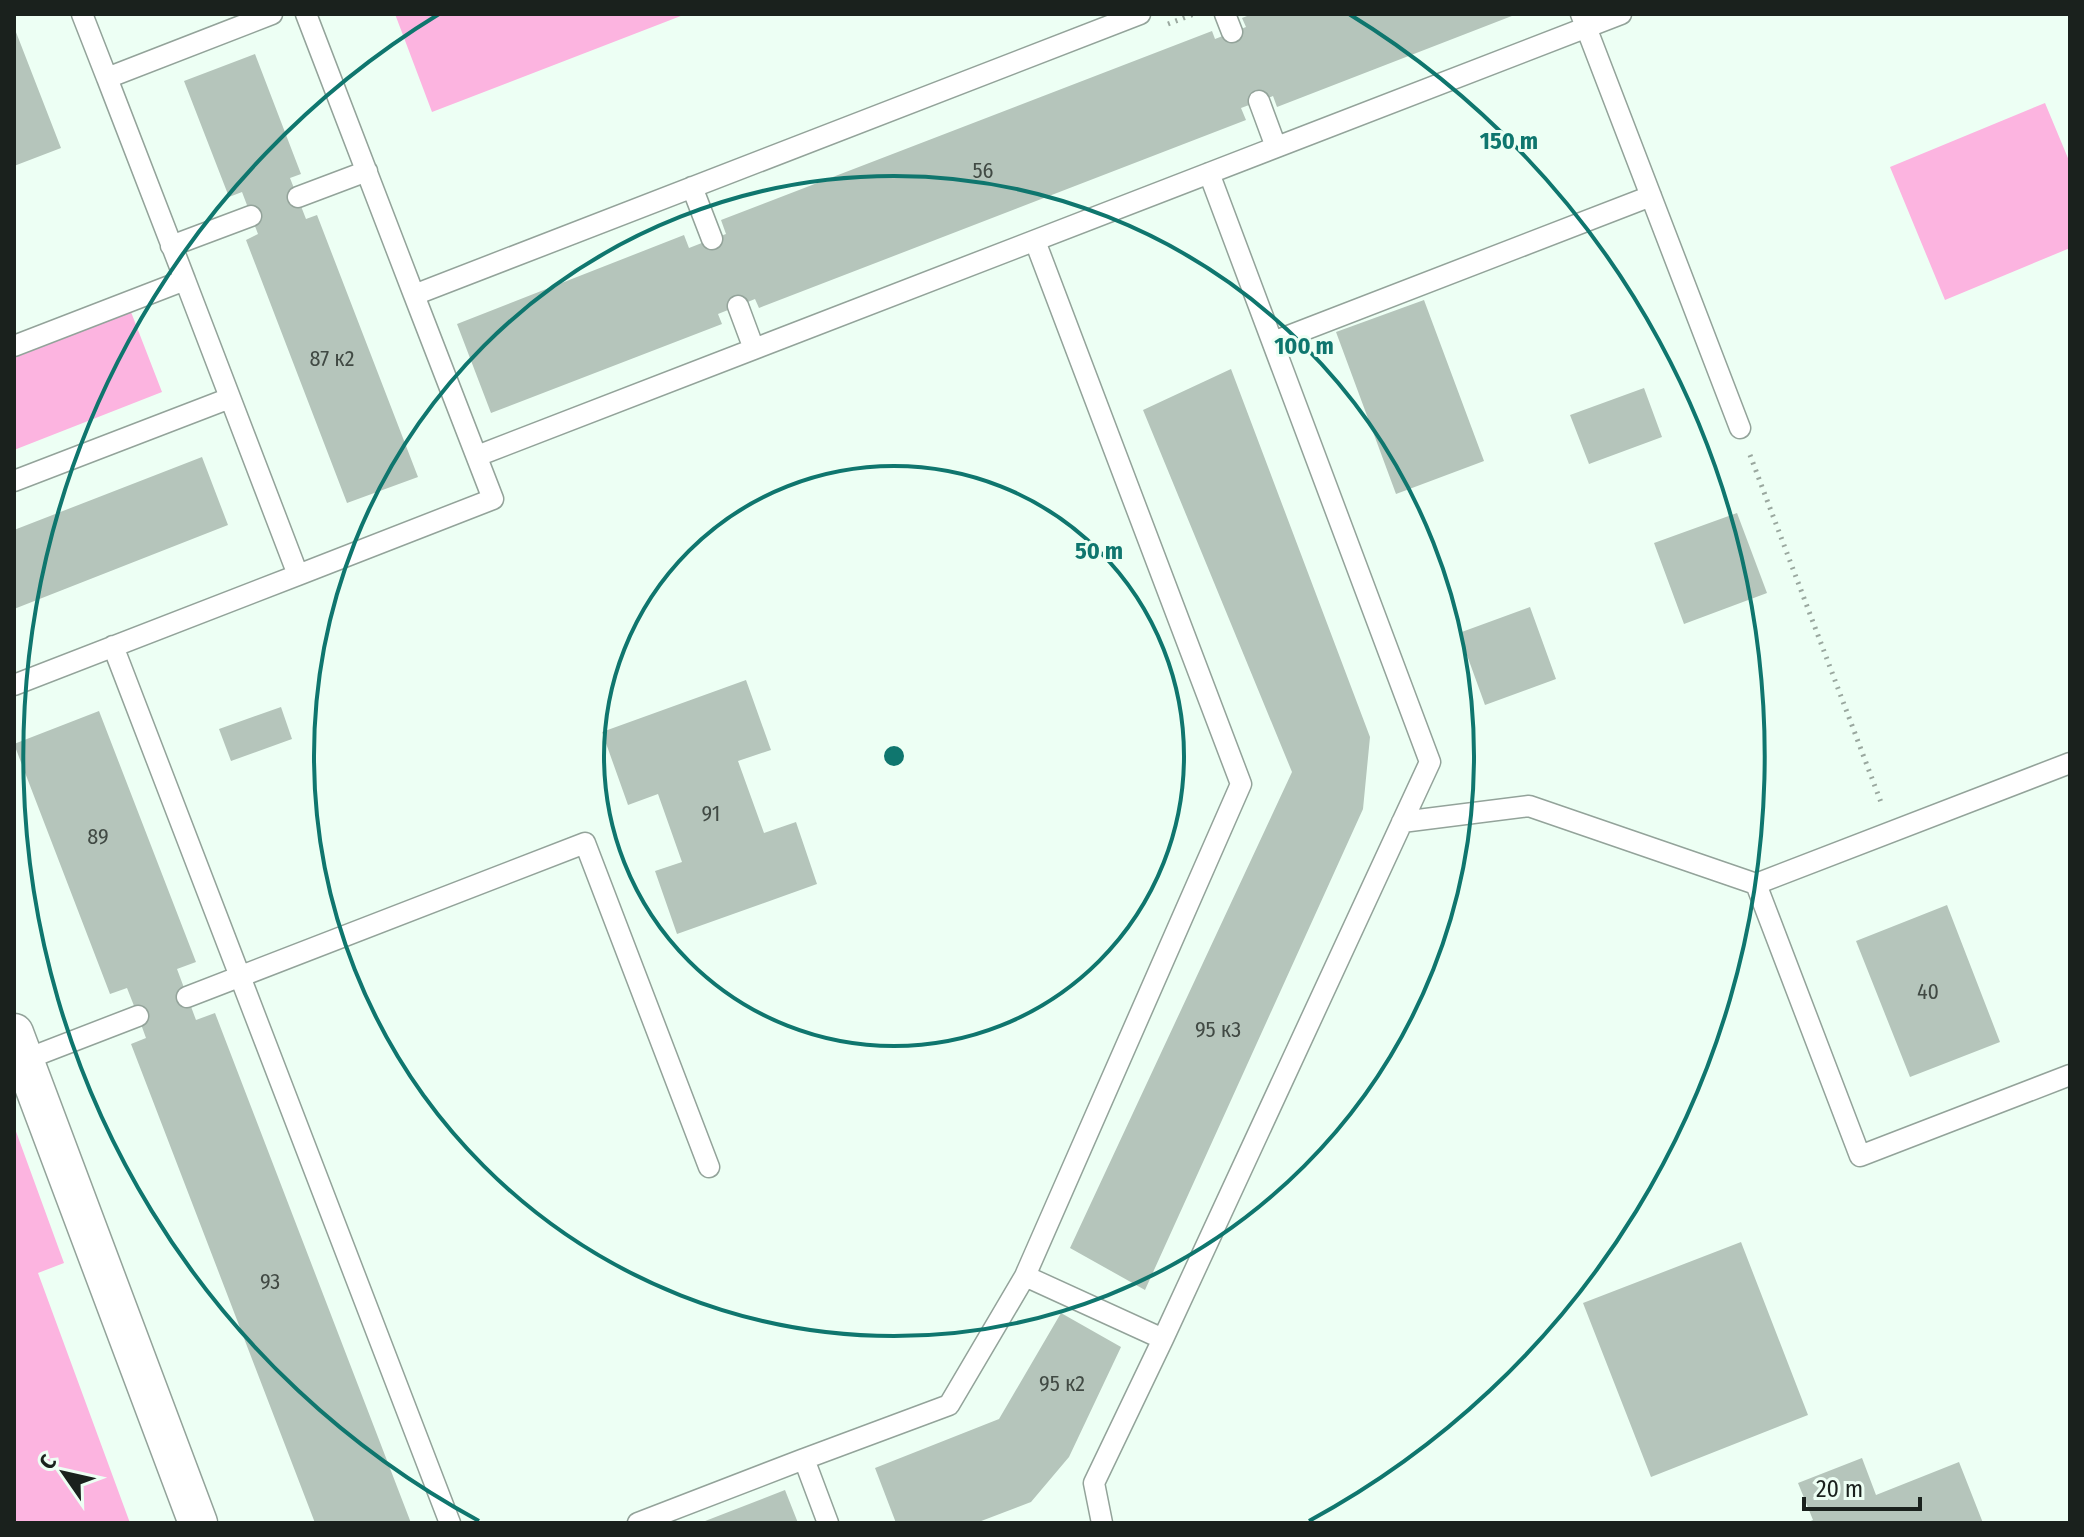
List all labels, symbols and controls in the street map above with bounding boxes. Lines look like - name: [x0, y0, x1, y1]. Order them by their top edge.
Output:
- text: 150 m: [1480, 127, 1538, 155]
- house number: 56: [972, 157, 994, 184]
- text: 100 m: [1274, 332, 1334, 360]
- house number: 87 к2: [310, 345, 354, 372]
- text: 50 m: [1075, 537, 1123, 565]
- centre of rings: [880, 742, 908, 770]
- house number: 91: [702, 800, 720, 827]
- house number: 89: [87, 823, 109, 850]
- house number: 40: [1917, 978, 1939, 1005]
- house number: 95 к3: [1195, 1016, 1241, 1043]
- house number: 93: [260, 1268, 280, 1295]
- house number: 95 к2: [1039, 1370, 1085, 1397]
- north arrow: [24, 1433, 104, 1513]
- text: С: [33, 1449, 63, 1474]
- scale bar: [1804, 1461, 1920, 1511]
- text: 20 m: [1816, 1475, 1863, 1503]

